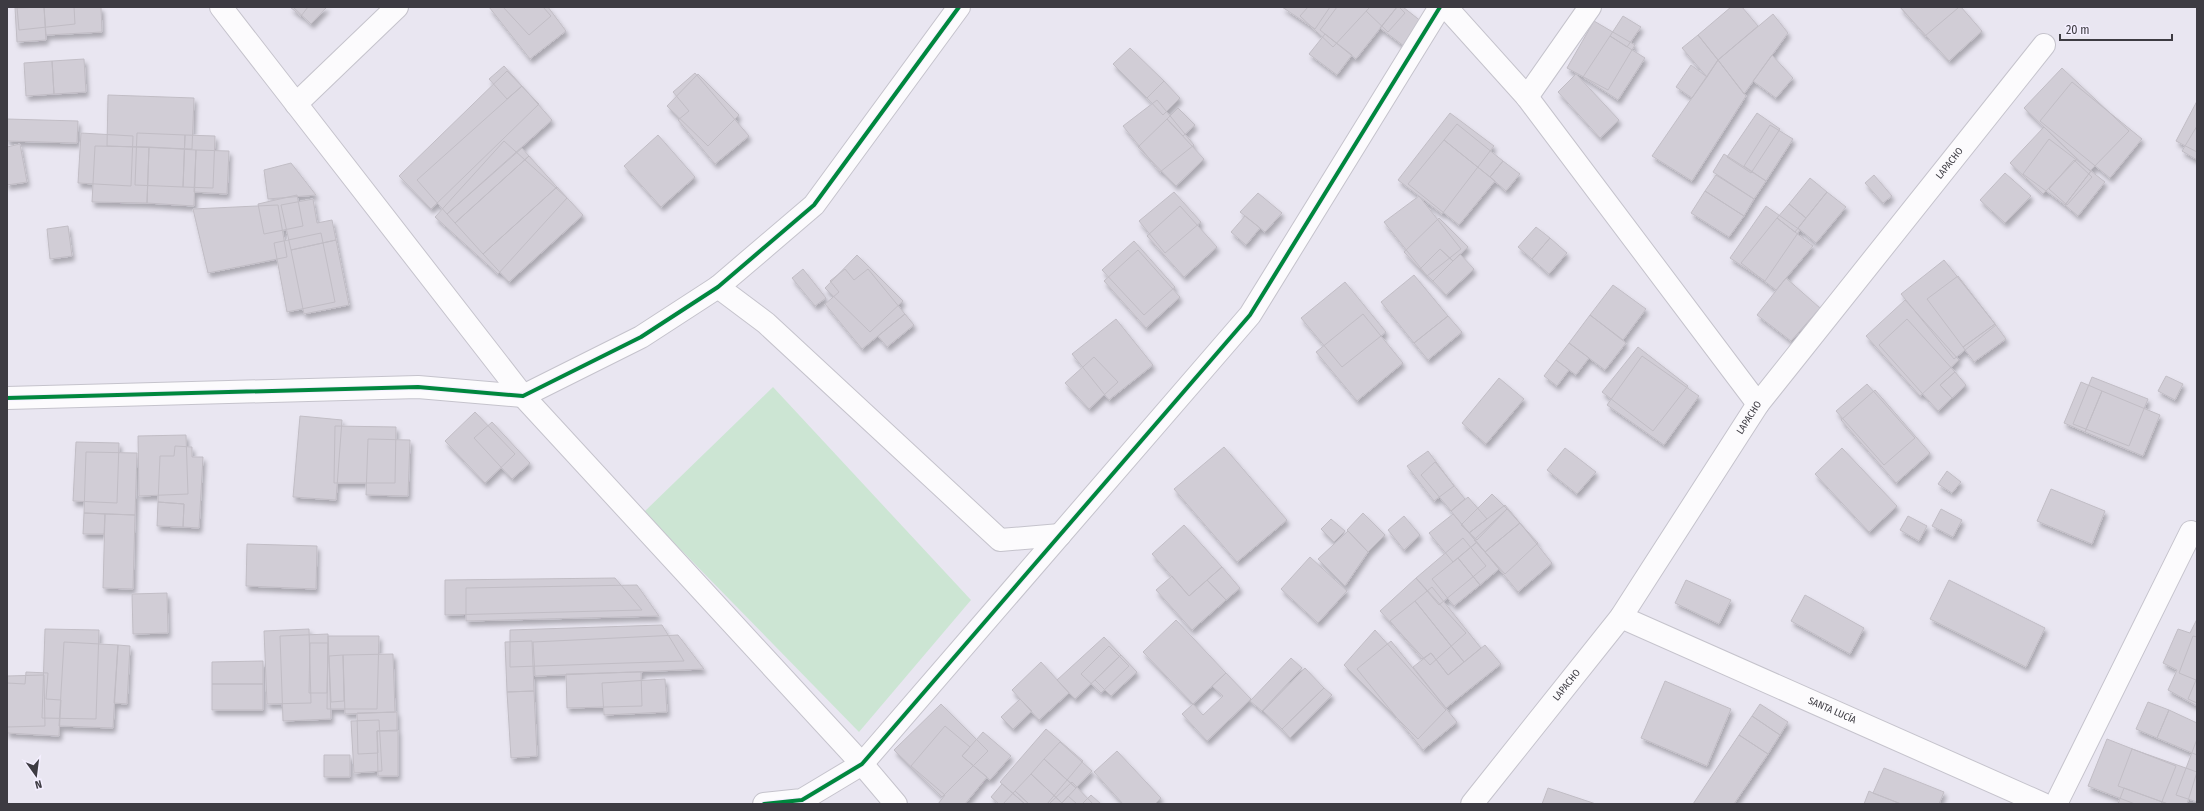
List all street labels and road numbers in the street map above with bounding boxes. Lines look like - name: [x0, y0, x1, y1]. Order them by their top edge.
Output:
- street label: LAPACHO: [1933, 145, 1966, 182]
- street label: LAPACHO: [1734, 399, 1764, 437]
- street label: LAPACHO: [1551, 667, 1583, 703]
- street label: SANTA LUCÍA: [1806, 695, 1859, 727]

